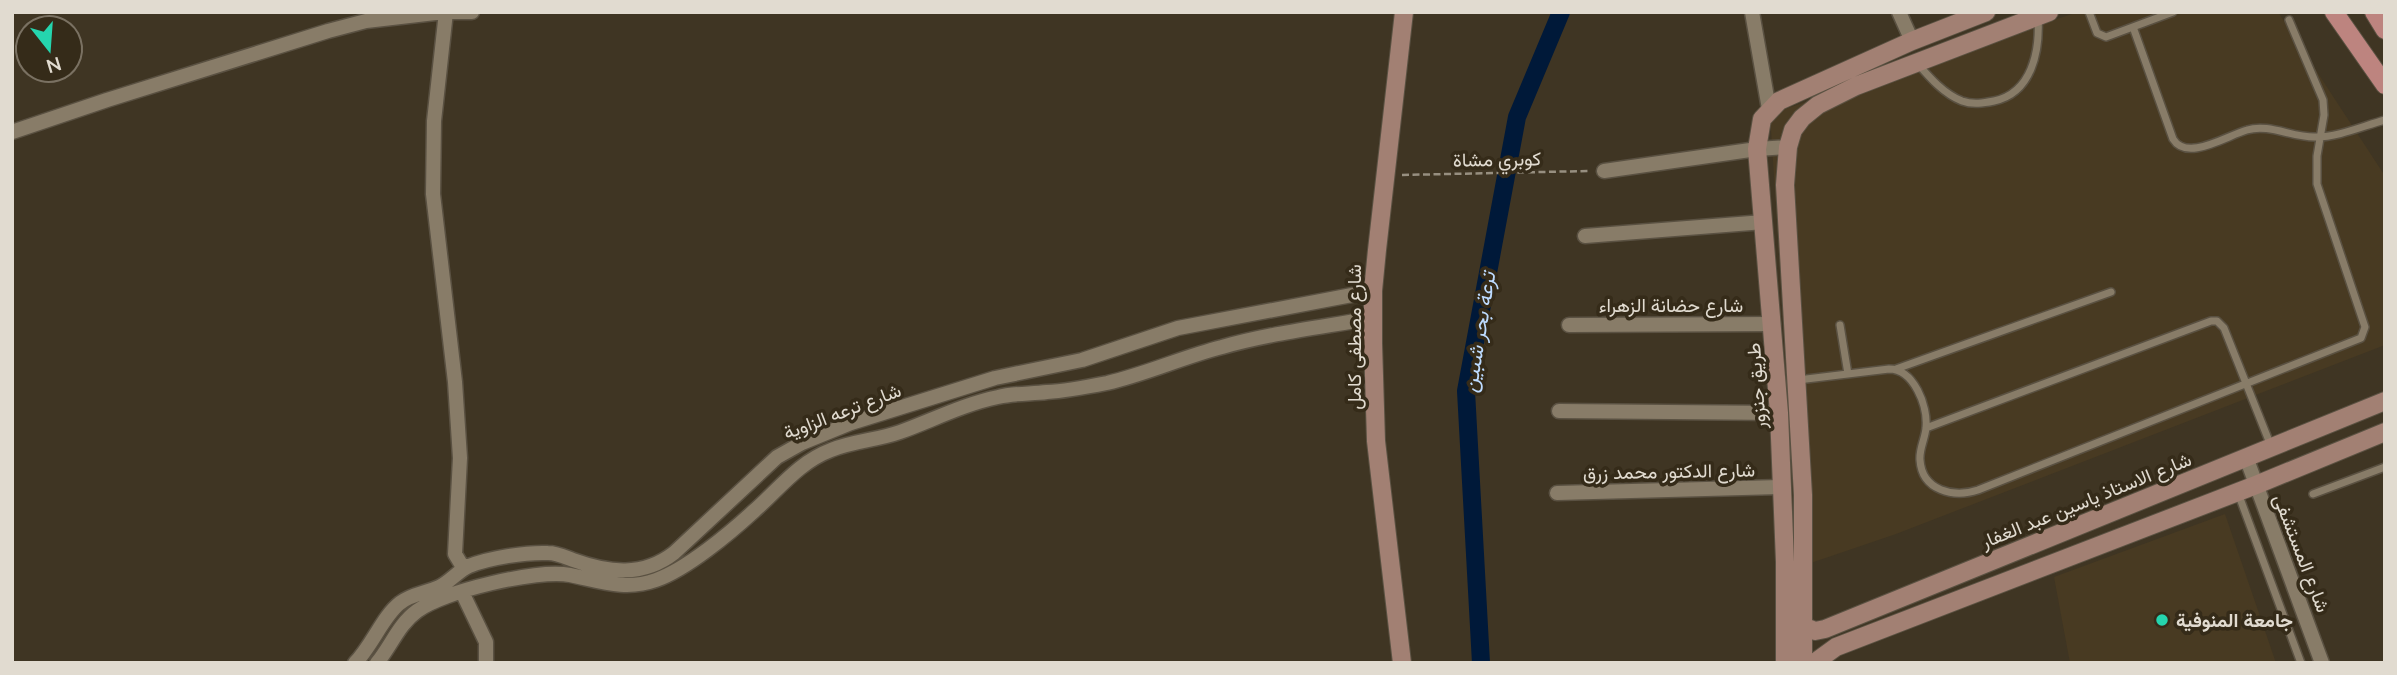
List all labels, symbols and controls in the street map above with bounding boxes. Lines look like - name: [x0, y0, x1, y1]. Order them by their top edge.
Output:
- north arrow: [14, 14, 84, 84]
- text: N: [44, 52, 64, 79]
- street label: كوبري مشاة: [1453, 146, 1541, 176]
- street label: شارع مصطفى كامل: [1342, 264, 1367, 410]
- water label: ترعة بحر شبين: [1456, 267, 1502, 394]
- street label: شارع حضانة الزهراء: [1599, 293, 1743, 318]
- street label: طريق جنزور: [1741, 342, 1771, 431]
- street label: شارع ترعه الزاوية: [780, 378, 905, 445]
- street label: شارع الاستاذ ياسين عبد الغفار: [1976, 447, 2195, 555]
- street label: شارع الدكتور محمد زرق: [1583, 457, 1755, 486]
- street label: شارع المستشفى: [2268, 491, 2336, 616]
- place label: جامعة المنوفية: [2176, 608, 2293, 633]
- marker: جامعة المنوفية: [2154, 612, 2170, 628]

